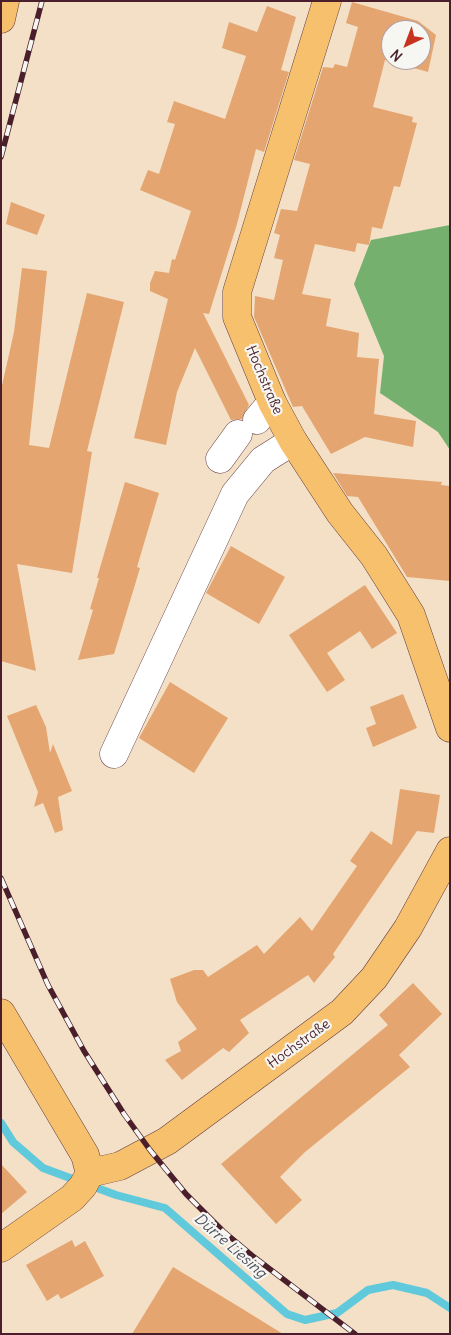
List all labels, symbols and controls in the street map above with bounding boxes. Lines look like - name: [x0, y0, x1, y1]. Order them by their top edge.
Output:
- north arrow: [381, 20, 431, 70]
- text: N: [387, 45, 406, 65]
- street label: Hochstraße: [242, 343, 286, 417]
- street label: Hochstraße: [265, 1016, 333, 1072]
- water label: Dürre Liesing: [190, 1210, 270, 1282]

